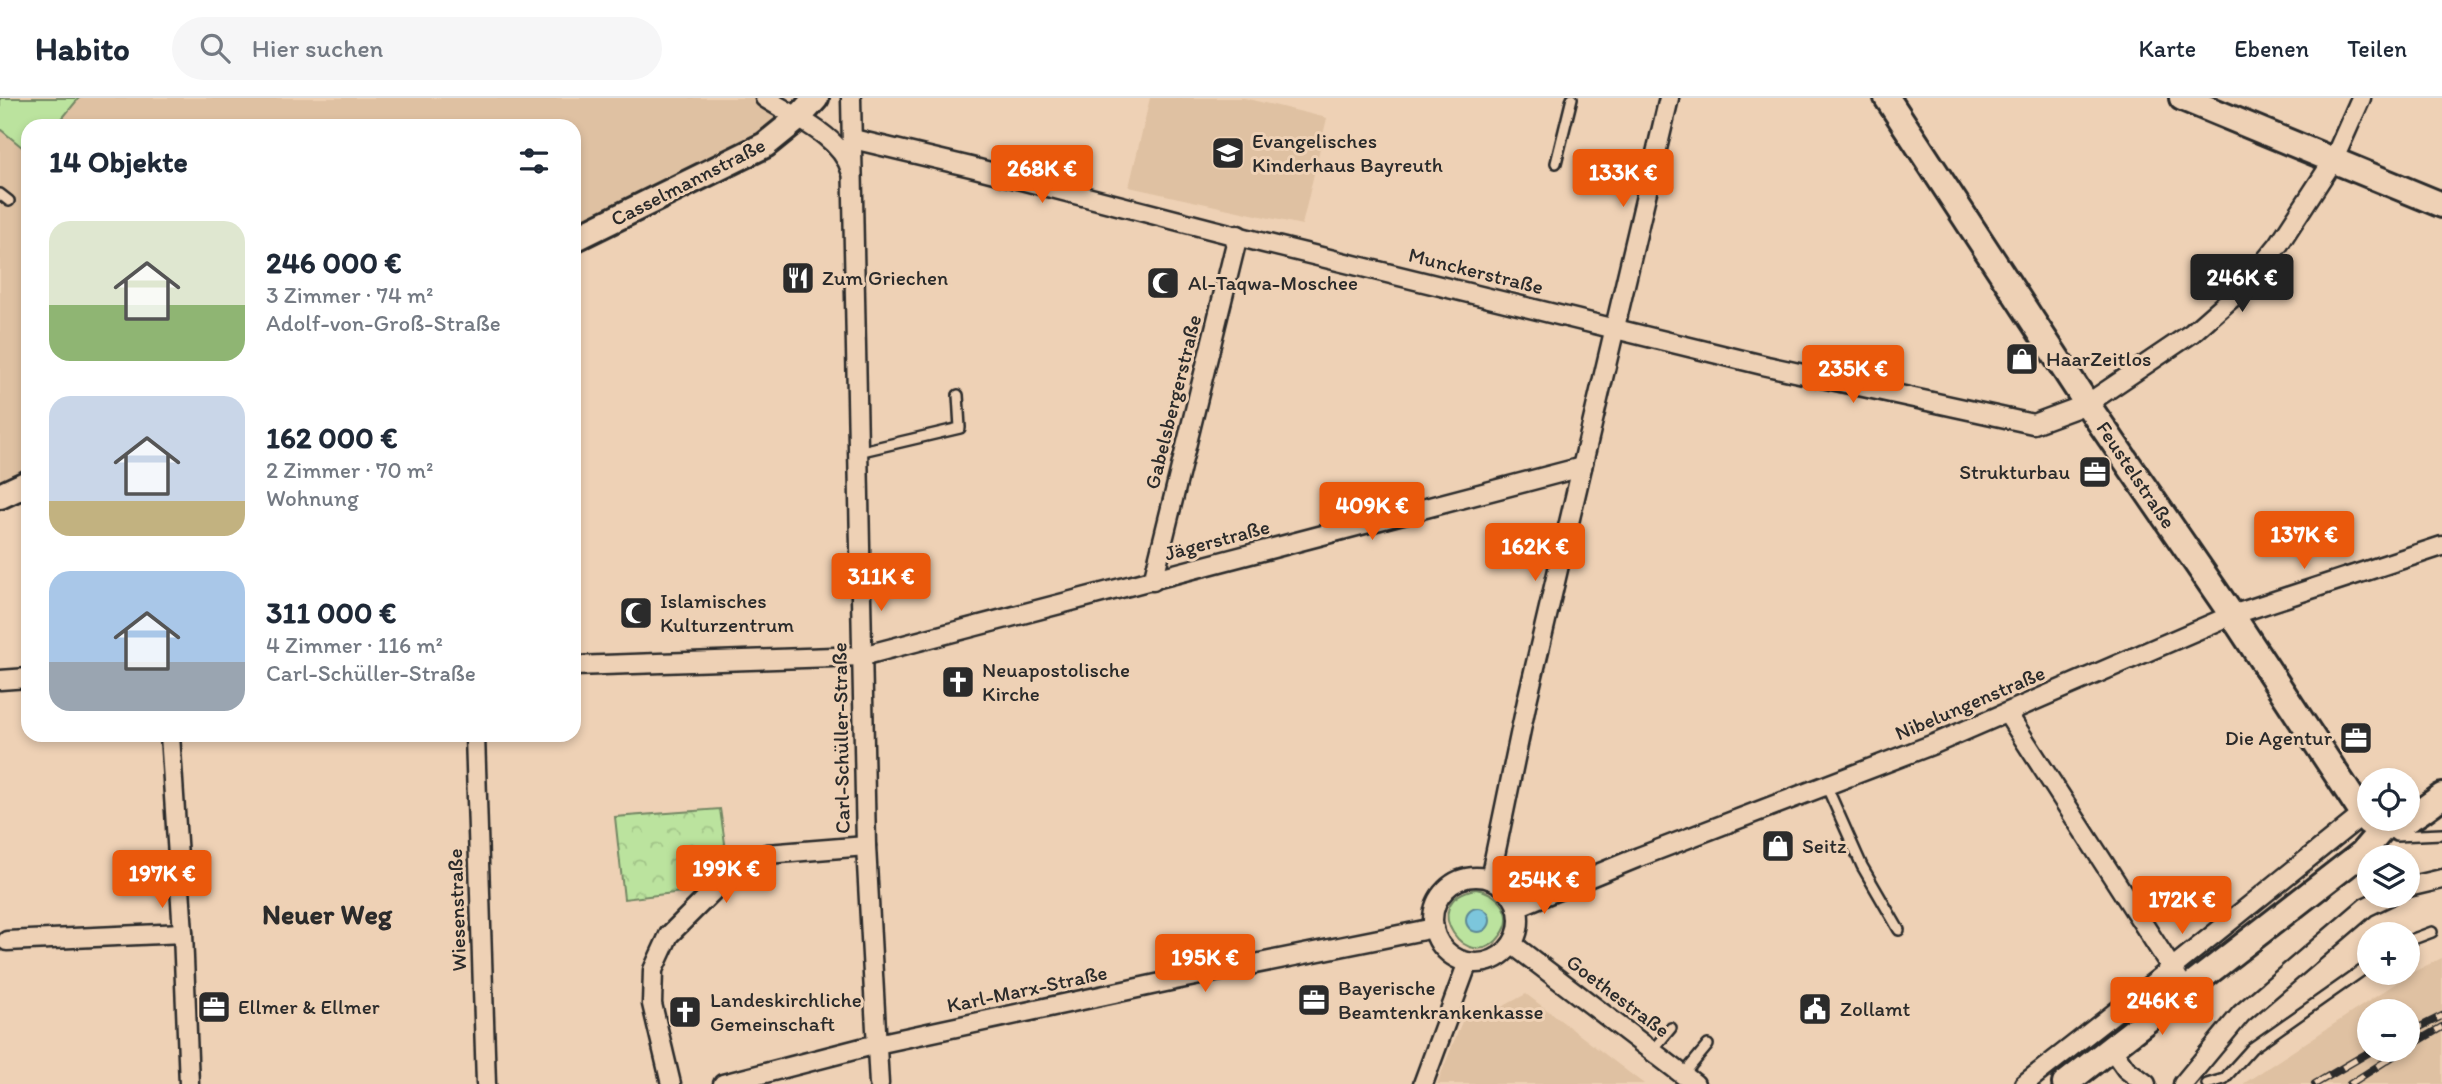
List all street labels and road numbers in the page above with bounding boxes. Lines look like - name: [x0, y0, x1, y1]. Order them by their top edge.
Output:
- street label: Casselmannstraße: [606, 132, 769, 231]
- street label: Munckerstraße: [1406, 242, 1546, 299]
- street label: Gabelsbergerstraße: [1139, 312, 1206, 492]
- street label: Feustelstraße: [2091, 416, 2182, 533]
- street label: Jägerstraße: [1161, 513, 1272, 566]
- street label: Carl-Schüller-Straße: [826, 642, 855, 834]
- street label: Nibelungenstraße: [1891, 660, 2049, 745]
- street label: Wiesenstraße: [442, 848, 471, 972]
- street label: Goethestraße: [1562, 949, 1675, 1043]
- street label: Karl-Marx-Straße: [944, 959, 1109, 1018]

